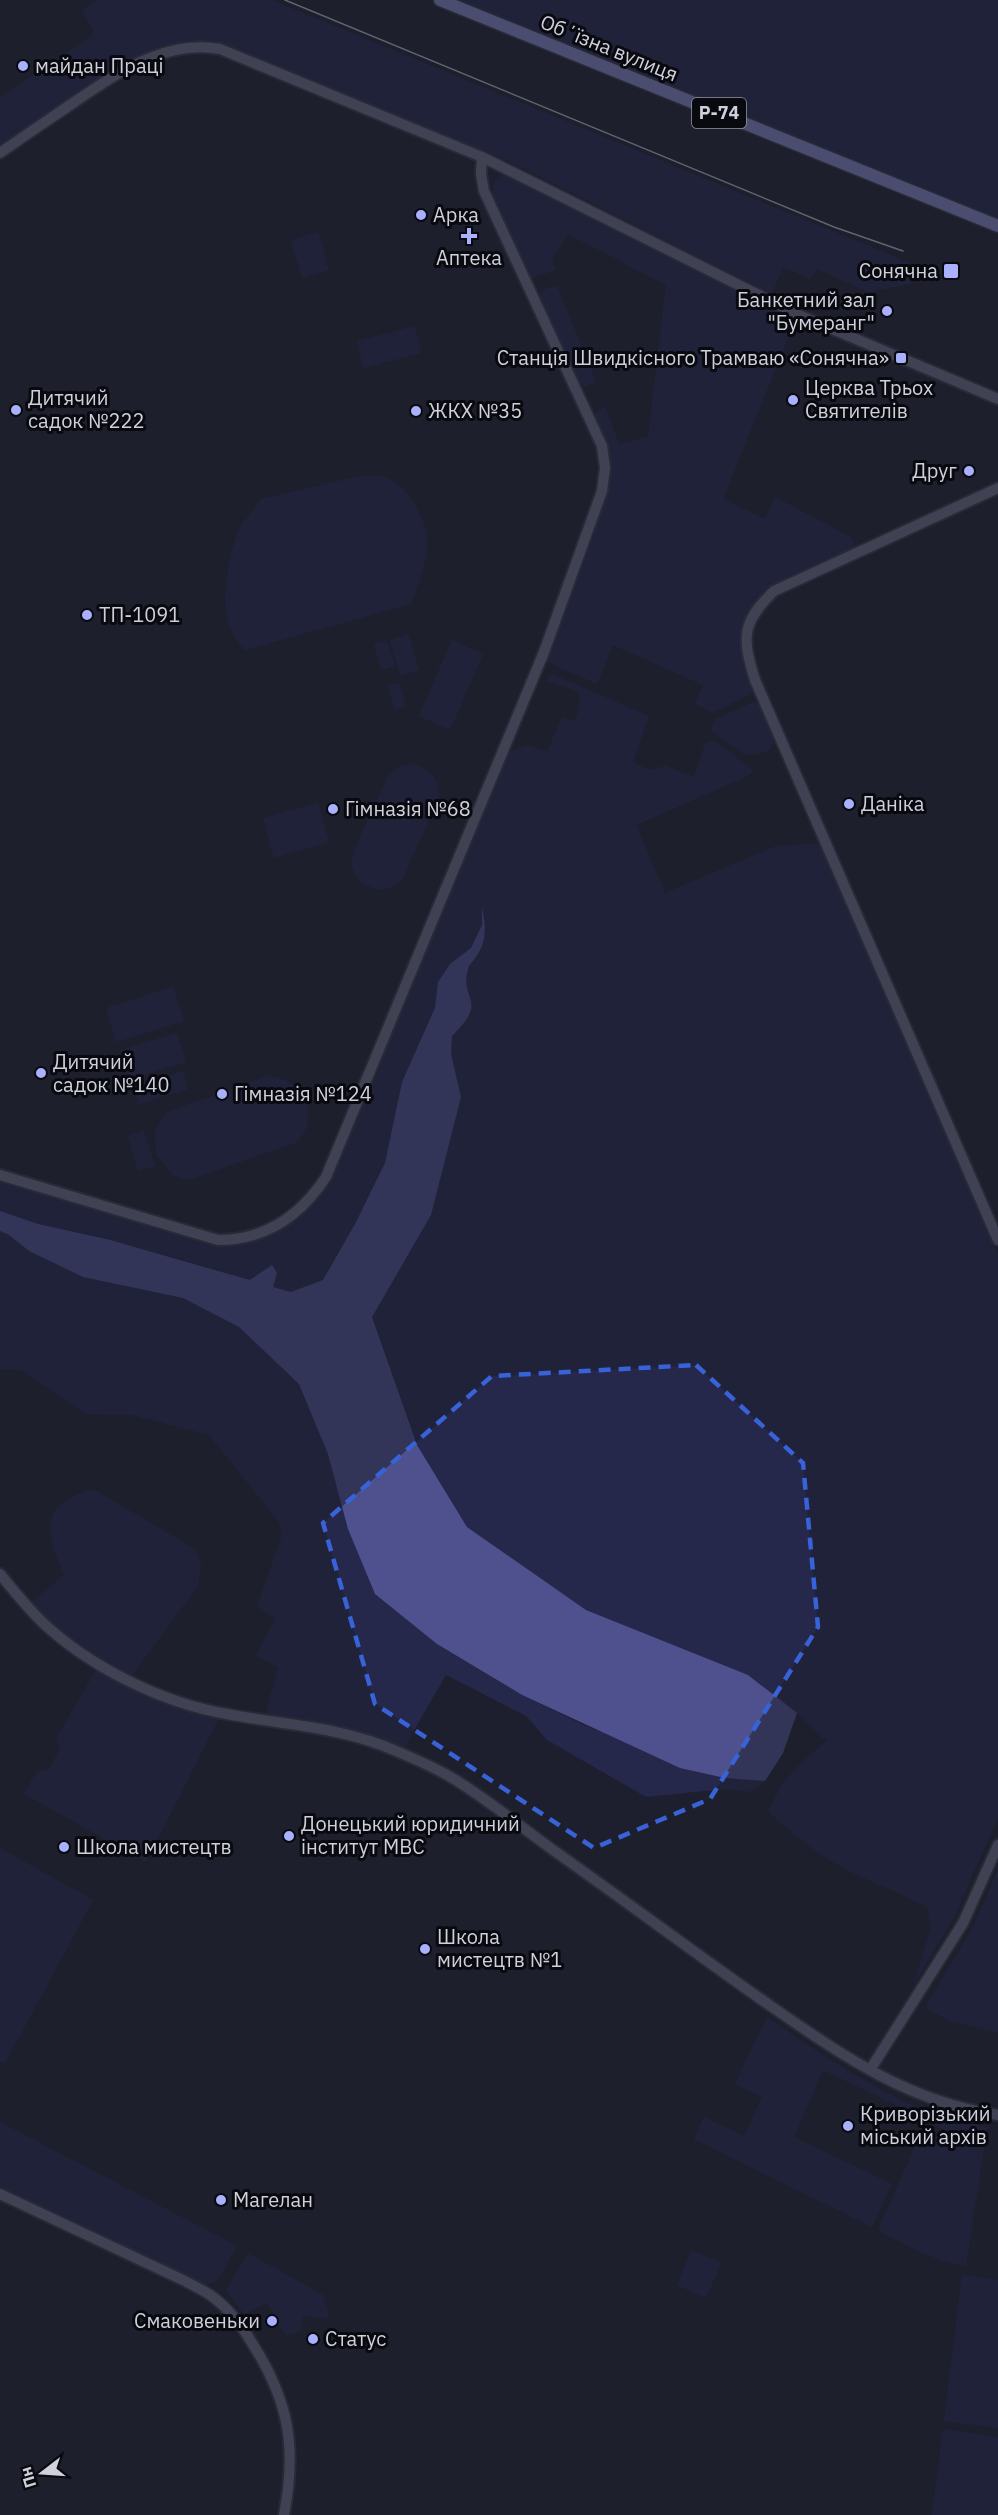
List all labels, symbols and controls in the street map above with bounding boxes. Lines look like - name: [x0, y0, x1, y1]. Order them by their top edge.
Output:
- street label: Обʼїзна вулиця: [536, 8, 682, 87]
- place label: майдан Праці: [35, 52, 164, 79]
- marker: майдан Праці: [16, 59, 30, 73]
- road number: Р-74: [692, 98, 746, 128]
- place label: Арка: [433, 201, 479, 228]
- marker: Арка: [414, 208, 428, 222]
- marker: Аптека: [462, 229, 476, 243]
- place label: Аптека: [436, 244, 502, 271]
- place label: Сонячна: [859, 257, 938, 284]
- marker: Сонячна: [942, 262, 960, 280]
- place label: Банкетний зал "Бумеранг": [737, 286, 875, 336]
- marker: Банкетний зал "Бумеранг": [880, 304, 894, 318]
- place label: Станцiя Швидкiсного Трамваю «Сонячна»: [497, 344, 889, 371]
- marker: Станцiя Швидкiсного Трамваю «Сонячна»: [894, 351, 908, 365]
- place label: Церква Трьох Святителів: [805, 374, 933, 424]
- place label: Дитячий садок №222: [28, 384, 145, 434]
- marker: Церква Трьох Святителів: [786, 393, 800, 407]
- place label: ЖКХ №35: [428, 397, 522, 424]
- marker: Дитячий садок №222: [9, 403, 23, 417]
- marker: ЖКХ №35: [409, 404, 423, 418]
- place label: Друг: [912, 457, 957, 484]
- marker: Друг: [962, 464, 976, 478]
- place label: ТП-1091: [99, 601, 180, 628]
- marker: ТП-1091: [80, 608, 94, 622]
- place label: Даніка: [861, 790, 925, 817]
- place label: Гімназія №68: [345, 795, 471, 822]
- marker: Даніка: [842, 797, 856, 811]
- marker: Гімназія №68: [326, 802, 340, 816]
- place label: Дитячий садок №140: [53, 1048, 170, 1098]
- marker: Дитячий садок №140: [34, 1066, 48, 1080]
- place label: Гімназія №124: [234, 1080, 372, 1107]
- marker: Гімназія №124: [215, 1087, 229, 1101]
- place label: Донецький юридичний інститут МВС: [301, 1810, 520, 1860]
- marker: Донецький юридичний інститут МВС: [282, 1829, 296, 1843]
- place label: Школа мистецтв: [76, 1833, 232, 1860]
- marker: Школа мистецтв: [57, 1840, 71, 1854]
- place label: Школа мистецтв №1: [437, 1923, 562, 1973]
- marker: Школа мистецтв №1: [418, 1942, 432, 1956]
- place label: Криворізький міський архів: [860, 2100, 991, 2150]
- marker: Криворізький міський архів: [841, 2119, 855, 2133]
- place label: Магелан: [233, 2186, 313, 2213]
- marker: Магелан: [214, 2193, 228, 2207]
- place label: Смаковеньки: [134, 2307, 260, 2334]
- marker: Смаковеньки: [265, 2314, 279, 2328]
- place label: Статус: [325, 2325, 386, 2352]
- marker: Статус: [306, 2332, 320, 2346]
- north arrow: [12, 2443, 72, 2503]
- text: Пн: [15, 2464, 40, 2490]

